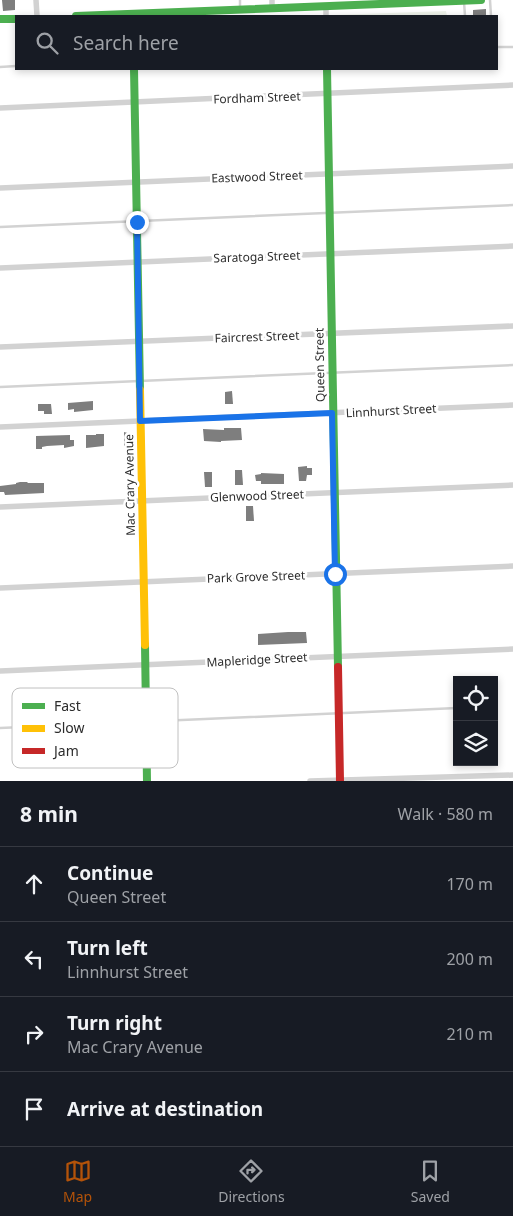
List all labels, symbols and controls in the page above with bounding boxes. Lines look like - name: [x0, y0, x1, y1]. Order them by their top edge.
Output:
- search box: [15, 15, 498, 70]
- icon: search: [33, 29, 61, 57]
- text: Search here: [73, 30, 179, 56]
- street label: Fordham Street: [213, 87, 302, 108]
- street label: Eastwood Street: [211, 166, 304, 187]
- route end: [126, 211, 149, 234]
- street label: Saratoga Street: [213, 246, 301, 267]
- street label: Faircrest Street: [214, 327, 300, 346]
- street label: Queen Street: [310, 327, 329, 402]
- street label: Linnhurst Street: [345, 400, 437, 421]
- street label: Mac Crary Avenue: [120, 434, 139, 536]
- street label: Glenwood Street: [210, 485, 305, 506]
- route start: [324, 563, 347, 586]
- street label: Park Grove Street: [206, 566, 306, 587]
- street label: Mapleridge Street: [206, 648, 309, 671]
- map controls: [453, 676, 498, 766]
- button: locate: [453, 676, 498, 721]
- legend: [12, 688, 178, 768]
- text: Fast: [54, 696, 81, 715]
- text: Slow: [54, 718, 85, 737]
- button: layers: [453, 721, 498, 766]
- text: Jam: [52, 741, 79, 760]
- text: 8 min: [20, 800, 78, 828]
- text: Walk · 580 m: [398, 803, 493, 825]
- text: Continue: [67, 860, 153, 886]
- icon: ahead: [20, 870, 48, 898]
- text: 170 m: [446, 873, 493, 895]
- text: Queen Street: [67, 886, 166, 908]
- text: Turn left: [67, 935, 148, 961]
- icon: left: [20, 945, 48, 973]
- text: 200 m: [446, 948, 493, 970]
- text: Linnhurst Street: [67, 961, 188, 983]
- text: Turn right: [67, 1010, 162, 1036]
- icon: right: [20, 1020, 48, 1048]
- text: 210 m: [446, 1023, 493, 1045]
- text: Mac Crary Avenue: [67, 1036, 203, 1058]
- icon: arrive: [20, 1095, 48, 1123]
- text: Arrive at destination: [67, 1096, 263, 1122]
- tab: Map: [63, 1157, 92, 1206]
- tab: Directions: [218, 1157, 285, 1206]
- tab: Saved: [411, 1157, 450, 1206]

